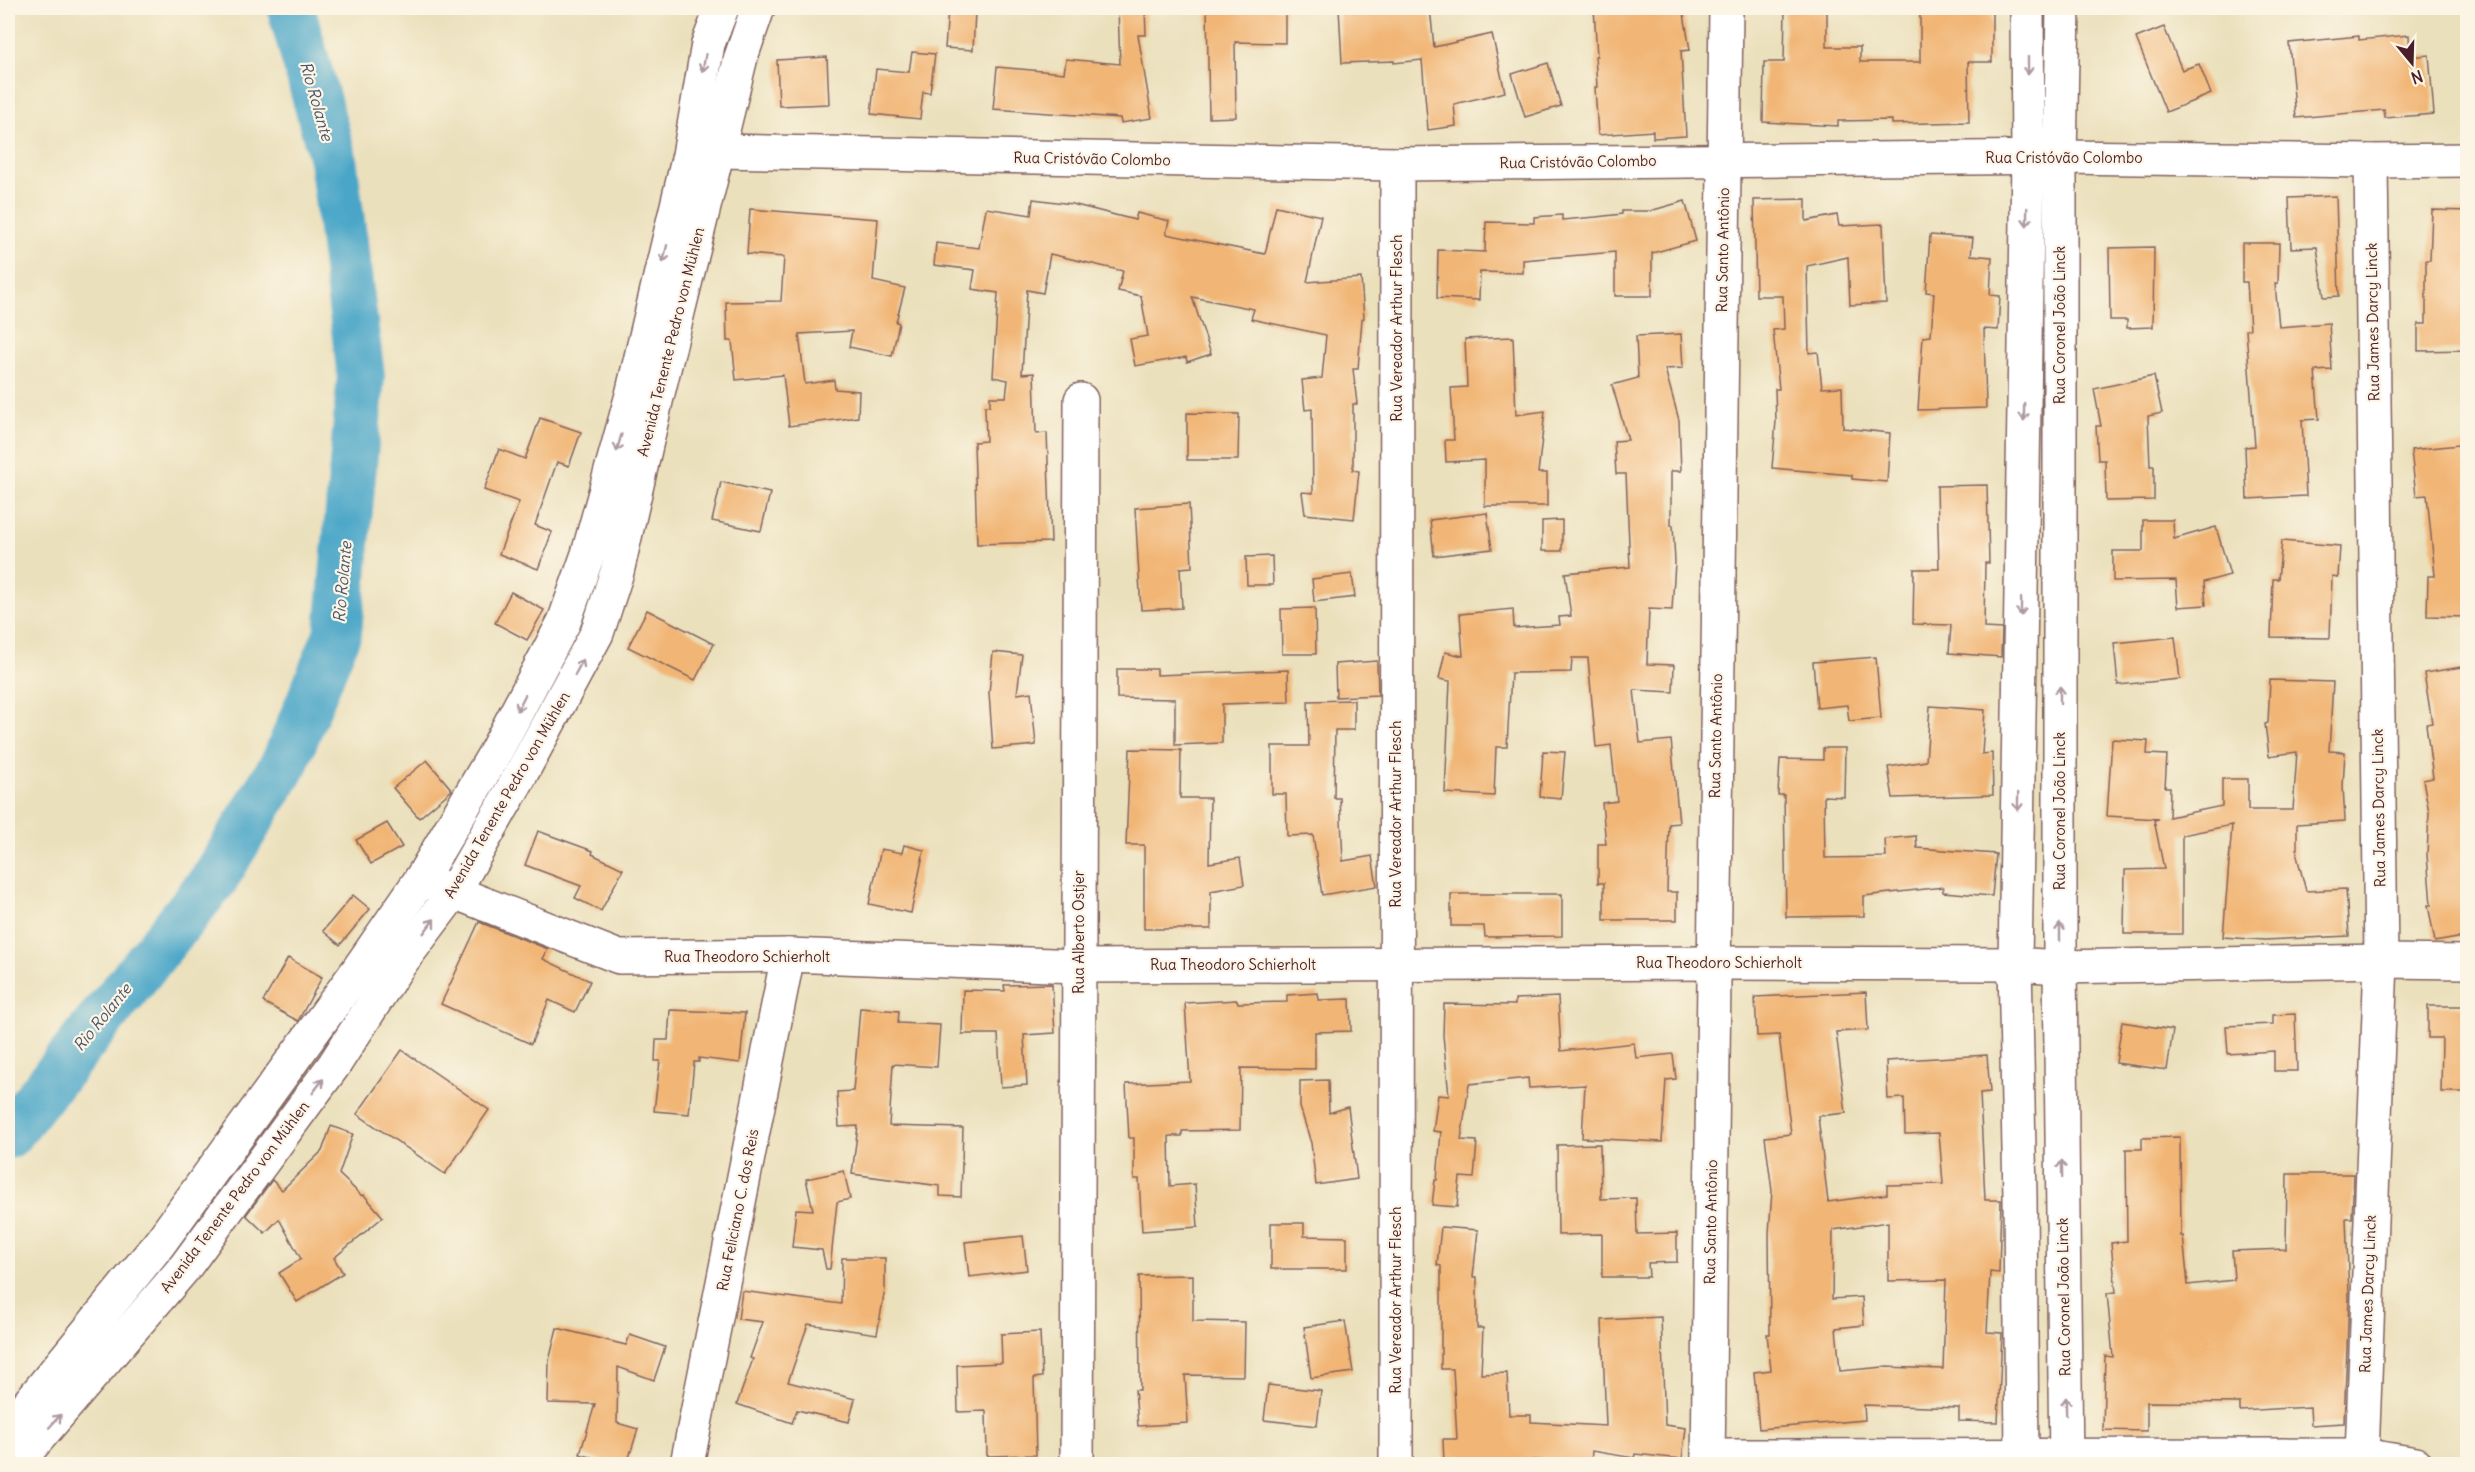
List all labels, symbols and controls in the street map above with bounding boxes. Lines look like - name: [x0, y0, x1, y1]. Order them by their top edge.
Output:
- north arrow: [2382, 33, 2442, 93]
- one-way arrow: [699, 53, 710, 72]
- one-way arrow: [2022, 55, 2033, 75]
- water label: Rio Rolante: [296, 59, 338, 144]
- text: N: [2408, 66, 2425, 88]
- street label: Rua Cristóvão Colombo: [1013, 148, 1171, 169]
- street label: Rua Cristóvão Colombo: [1985, 148, 2143, 167]
- street label: Rua Cristóvão Colombo: [1499, 151, 1657, 172]
- street label: Rua Santo Antônio: [1712, 187, 1733, 313]
- one-way arrow: [2021, 207, 2033, 227]
- street label: Avenida Tenente Pedro von Mühlen: [633, 225, 708, 458]
- street label: Rua Vereador Arthur Flesch: [1387, 234, 1406, 422]
- street label: Rua James Darcy Linck: [2362, 242, 2383, 401]
- one-way arrow: [658, 244, 670, 263]
- street label: Rua Coronel João Linck: [2050, 245, 2069, 404]
- one-way arrow: [2018, 402, 2030, 422]
- one-way arrow: [612, 433, 624, 452]
- water label: Rio Rolante: [328, 539, 356, 623]
- one-way arrow: [2015, 597, 2027, 617]
- one-way arrow: [574, 658, 585, 676]
- street label: Rua Santo Antônio: [1705, 673, 1726, 799]
- one-way arrow: [2054, 686, 2066, 706]
- street label: Avenida Tenente Pedro von Mühlen: [439, 688, 574, 902]
- one-way arrow: [515, 694, 527, 711]
- street label: Rua Vereador Arthur Flesch: [1386, 720, 1405, 908]
- street label: Rua James Darcy Linck: [2368, 728, 2389, 887]
- street label: Rua Coronel João Linck: [2050, 731, 2069, 890]
- one-way arrow: [2012, 791, 2023, 811]
- street label: Rua Alberto Ostjer: [1069, 870, 1088, 994]
- one-way arrow: [422, 918, 435, 934]
- one-way arrow: [2054, 923, 2066, 943]
- street label: Rua Theodoro Schierholt: [664, 947, 830, 966]
- street label: Rua Theodoro Schierholt: [1636, 953, 1802, 972]
- street label: Rua Theodoro Schierholt: [1150, 955, 1316, 974]
- water label: Rio Rolante: [69, 978, 136, 1055]
- one-way arrow: [312, 1079, 325, 1095]
- street label: Avenida Tenente Pedro von Mühlen: [156, 1097, 313, 1296]
- street label: Rua Feliciano C. dos Reis: [712, 1127, 763, 1293]
- street label: Rua Santo Antônio: [1700, 1159, 1721, 1285]
- one-way arrow: [2057, 1160, 2068, 1180]
- street label: Rua Vereador Arthur Flesch: [1386, 1206, 1405, 1394]
- street label: Rua James Darcy Linck: [2355, 1214, 2380, 1374]
- street label: Rua Coronel João Linck: [2053, 1217, 2074, 1376]
- one-way arrow: [2060, 1397, 2071, 1417]
- one-way arrow: [48, 1414, 62, 1429]

